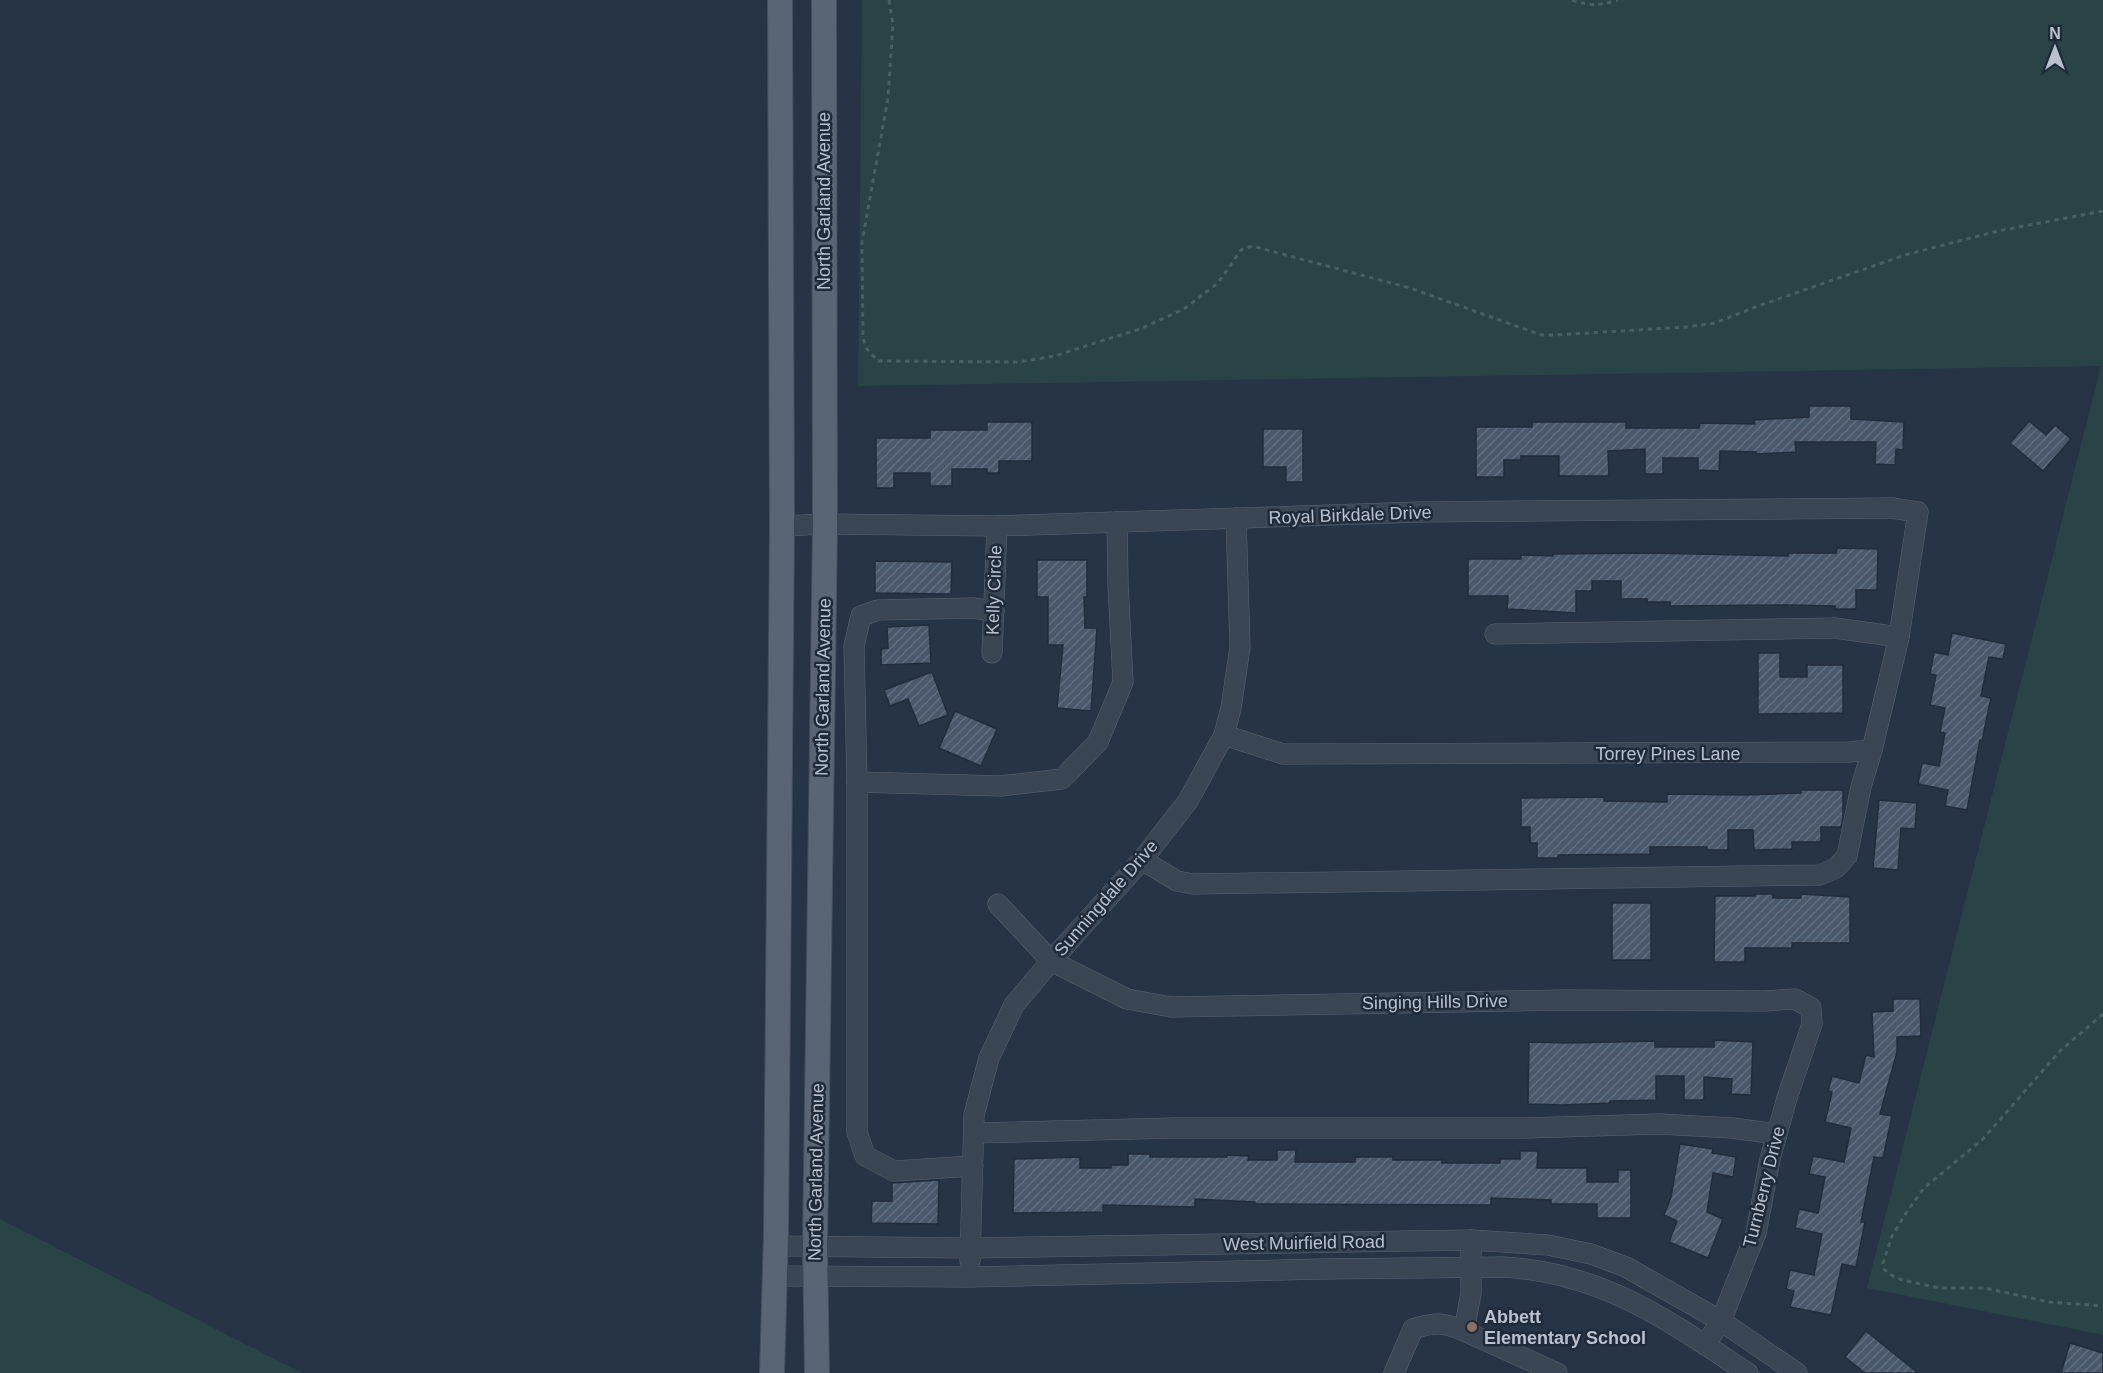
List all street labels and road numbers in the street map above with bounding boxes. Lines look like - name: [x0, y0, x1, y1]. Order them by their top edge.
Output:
- street label: North Garland Avenue: [814, 112, 834, 290]
- street label: Royal Birkdale Drive: [1268, 502, 1432, 528]
- street label: Kelly Circle: [982, 545, 1006, 635]
- street label: North Garland Avenue: [811, 598, 835, 776]
- street label: Torrey Pines Lane: [1595, 744, 1741, 764]
- street label: Sunningdale Drive: [1050, 836, 1162, 960]
- street label: Singing Hills Drive: [1362, 991, 1508, 1013]
- street label: North Garland Avenue: [804, 1083, 828, 1261]
- street label: Turnberry Drive: [1739, 1124, 1789, 1250]
- street label: West Muirfield Road: [1223, 1232, 1385, 1254]

